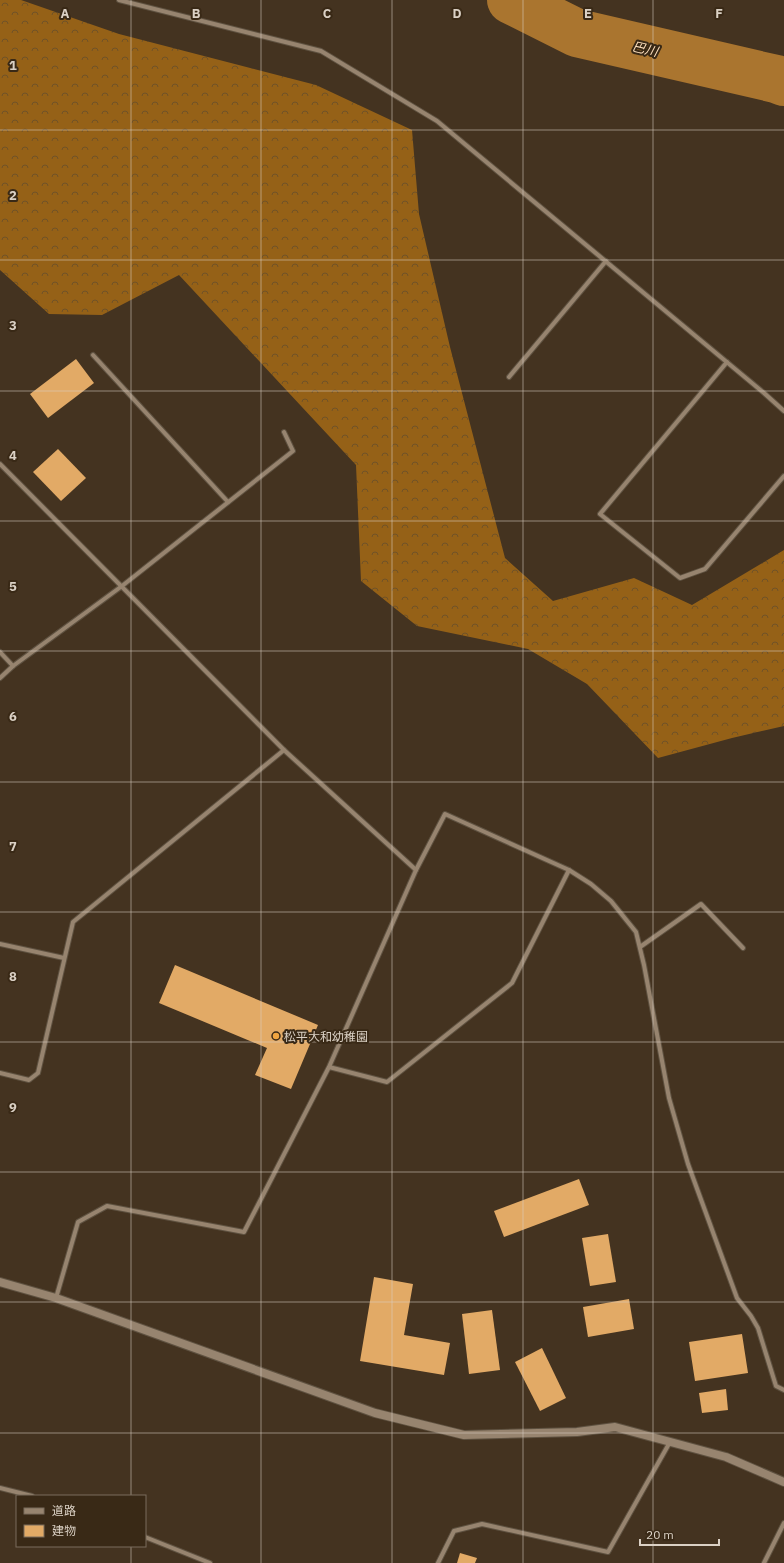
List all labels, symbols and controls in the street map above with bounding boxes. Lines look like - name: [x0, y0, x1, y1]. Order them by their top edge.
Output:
- text: A: [61, 5, 70, 22]
- text: B: [192, 5, 201, 22]
- text: C: [323, 5, 332, 22]
- text: D: [452, 5, 462, 22]
- text: E: [584, 5, 592, 22]
- text: F: [715, 5, 723, 22]
- water label: 巴川: [630, 38, 662, 61]
- text: 1: [9, 57, 17, 74]
- text: 2: [9, 187, 17, 204]
- text: 3: [9, 317, 17, 334]
- text: 4: [9, 447, 17, 464]
- text: 5: [9, 578, 17, 595]
- text: 6: [9, 708, 17, 725]
- text: 7: [9, 838, 17, 855]
- text: 8: [9, 968, 17, 985]
- place label: 松平大和幼稚園: [284, 1029, 368, 1044]
- marker: 松平大和幼稚園: [271, 1031, 281, 1041]
- text: 9: [9, 1099, 17, 1116]
- legend: [16, 1495, 146, 1547]
- text: 道路: [52, 1503, 76, 1518]
- scale bar: [640, 1521, 719, 1547]
- text: 建物: [52, 1523, 76, 1538]
- text: 20 m: [646, 1527, 674, 1542]

